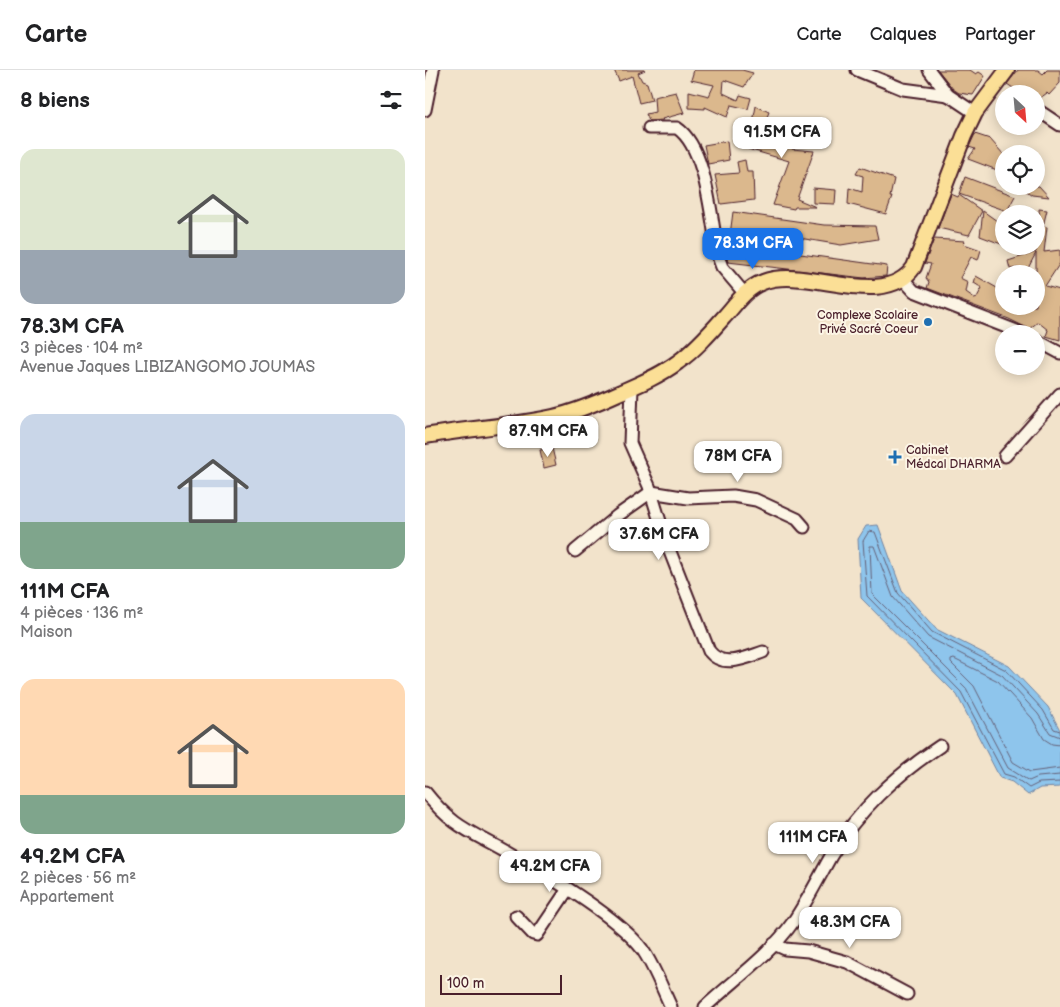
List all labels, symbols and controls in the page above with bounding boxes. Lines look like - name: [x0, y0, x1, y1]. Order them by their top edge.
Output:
- text: Carte: [25, 20, 87, 49]
- text: Carte: [796, 24, 842, 45]
- text: Calques: [870, 24, 937, 45]
- text: Partager: [965, 24, 1035, 45]
- north arrow: [995, 85, 1045, 135]
- map controls: [995, 85, 1045, 375]
- icon: filters: [377, 86, 405, 114]
- text: 8 biens: [20, 88, 90, 113]
- pin: 91.5M CFA: [725, 116, 839, 159]
- text: 91.5M CFA: [744, 123, 820, 142]
- button: locate: [995, 145, 1045, 195]
- icon: home: [168, 181, 258, 271]
- button: layers: [995, 205, 1045, 255]
- pin: 78.3M CFA: [696, 228, 810, 270]
- text: 78.3M CFA: [713, 234, 793, 253]
- button: +: [995, 265, 1045, 315]
- place label: Complexe Scolaire Privé Sacré Coeur: [817, 308, 919, 337]
- text: 78.3M CFA: [20, 314, 124, 339]
- marker: Complexe Scolaire Privé Sacré Coeur: [922, 316, 934, 328]
- button: −: [995, 325, 1045, 375]
- text: 3 pièces · 104 m²: [20, 339, 143, 358]
- text: Avenue Jaques LIBIZANGOMO JOUMAS: [20, 358, 315, 377]
- pin: 87.9M CFA: [491, 416, 605, 458]
- text: 87.9M CFA: [508, 422, 588, 441]
- pin: 78M CFA: [692, 440, 784, 483]
- place label: Cabinet Médcal DHARMA: [906, 443, 1001, 472]
- icon: home: [168, 446, 258, 536]
- text: 78M CFA: [705, 447, 771, 466]
- marker: Cabinet Médcal DHARMA: [888, 450, 902, 464]
- pin: 37.6M CFA: [602, 518, 716, 561]
- text: 37.6M CFA: [619, 525, 699, 544]
- text: 111M CFA: [20, 579, 109, 604]
- text: 4 pièces · 136 m²: [20, 604, 143, 623]
- text: Maison: [20, 623, 73, 642]
- icon: home: [168, 711, 258, 801]
- pin: 111M CFA: [761, 822, 865, 864]
- text: 111M CFA: [779, 828, 847, 847]
- text: 49.2M CFA: [20, 844, 125, 869]
- pin: 49.2M CFA: [493, 850, 607, 893]
- text: 49.2M CFA: [510, 857, 590, 876]
- text: 2 pièces · 56 m²: [20, 869, 136, 888]
- text: Appartement: [20, 888, 114, 907]
- pin: 48.3M CFA: [793, 906, 907, 949]
- text: 48.3M CFA: [810, 913, 890, 932]
- scale bar: [440, 972, 563, 995]
- text: 100 m: [447, 975, 484, 992]

